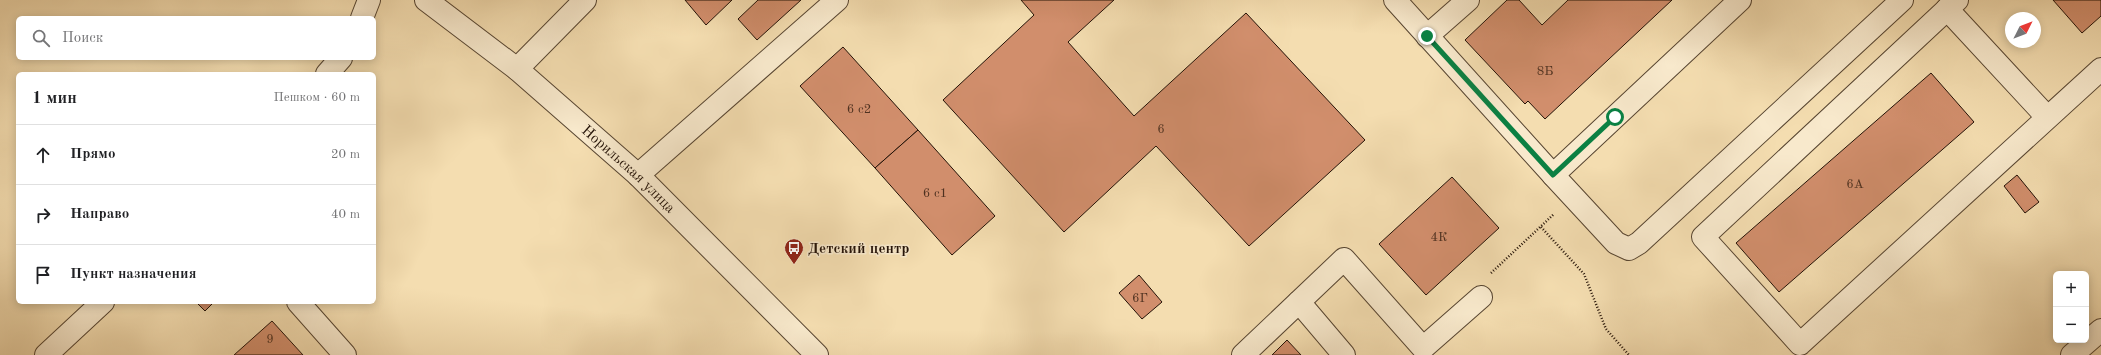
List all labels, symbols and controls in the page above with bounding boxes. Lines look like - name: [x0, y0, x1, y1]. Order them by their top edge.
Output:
- north arrow: [2005, 12, 2041, 48]
- search box: [16, 16, 376, 60]
- icon: search: [30, 27, 52, 49]
- route end: [1418, 27, 1436, 45]
- text: Поиск: [62, 31, 103, 46]
- house number: 8Б: [1537, 65, 1553, 78]
- text: 1 мин: [32, 90, 77, 107]
- text: Пешком · 60 m: [273, 91, 360, 104]
- house number: 6 с2: [847, 103, 871, 116]
- route start: [1606, 108, 1624, 126]
- street label: Норильская улица: [578, 123, 678, 217]
- house number: 6: [1157, 123, 1165, 136]
- icon: ahead: [32, 144, 54, 166]
- text: Прямо: [70, 147, 116, 162]
- text: 20 m: [331, 148, 360, 161]
- house number: 6А: [1846, 178, 1864, 191]
- house number: 6 с1: [923, 187, 947, 200]
- icon: right: [32, 204, 54, 226]
- text: Направо: [70, 207, 129, 222]
- text: 40 m: [331, 208, 360, 221]
- house number: 4К: [1430, 231, 1448, 244]
- bus stop icon: Детский центр: [783, 237, 805, 265]
- place label: Детский центр: [808, 242, 910, 257]
- icon: arrive: [32, 264, 54, 286]
- text: Пункт назначения: [70, 267, 197, 282]
- map controls: [2053, 271, 2089, 343]
- button: +: [2053, 271, 2089, 307]
- house number: 6Г: [1132, 292, 1148, 305]
- button: −: [2053, 307, 2089, 343]
- house number: 9: [266, 333, 274, 346]

